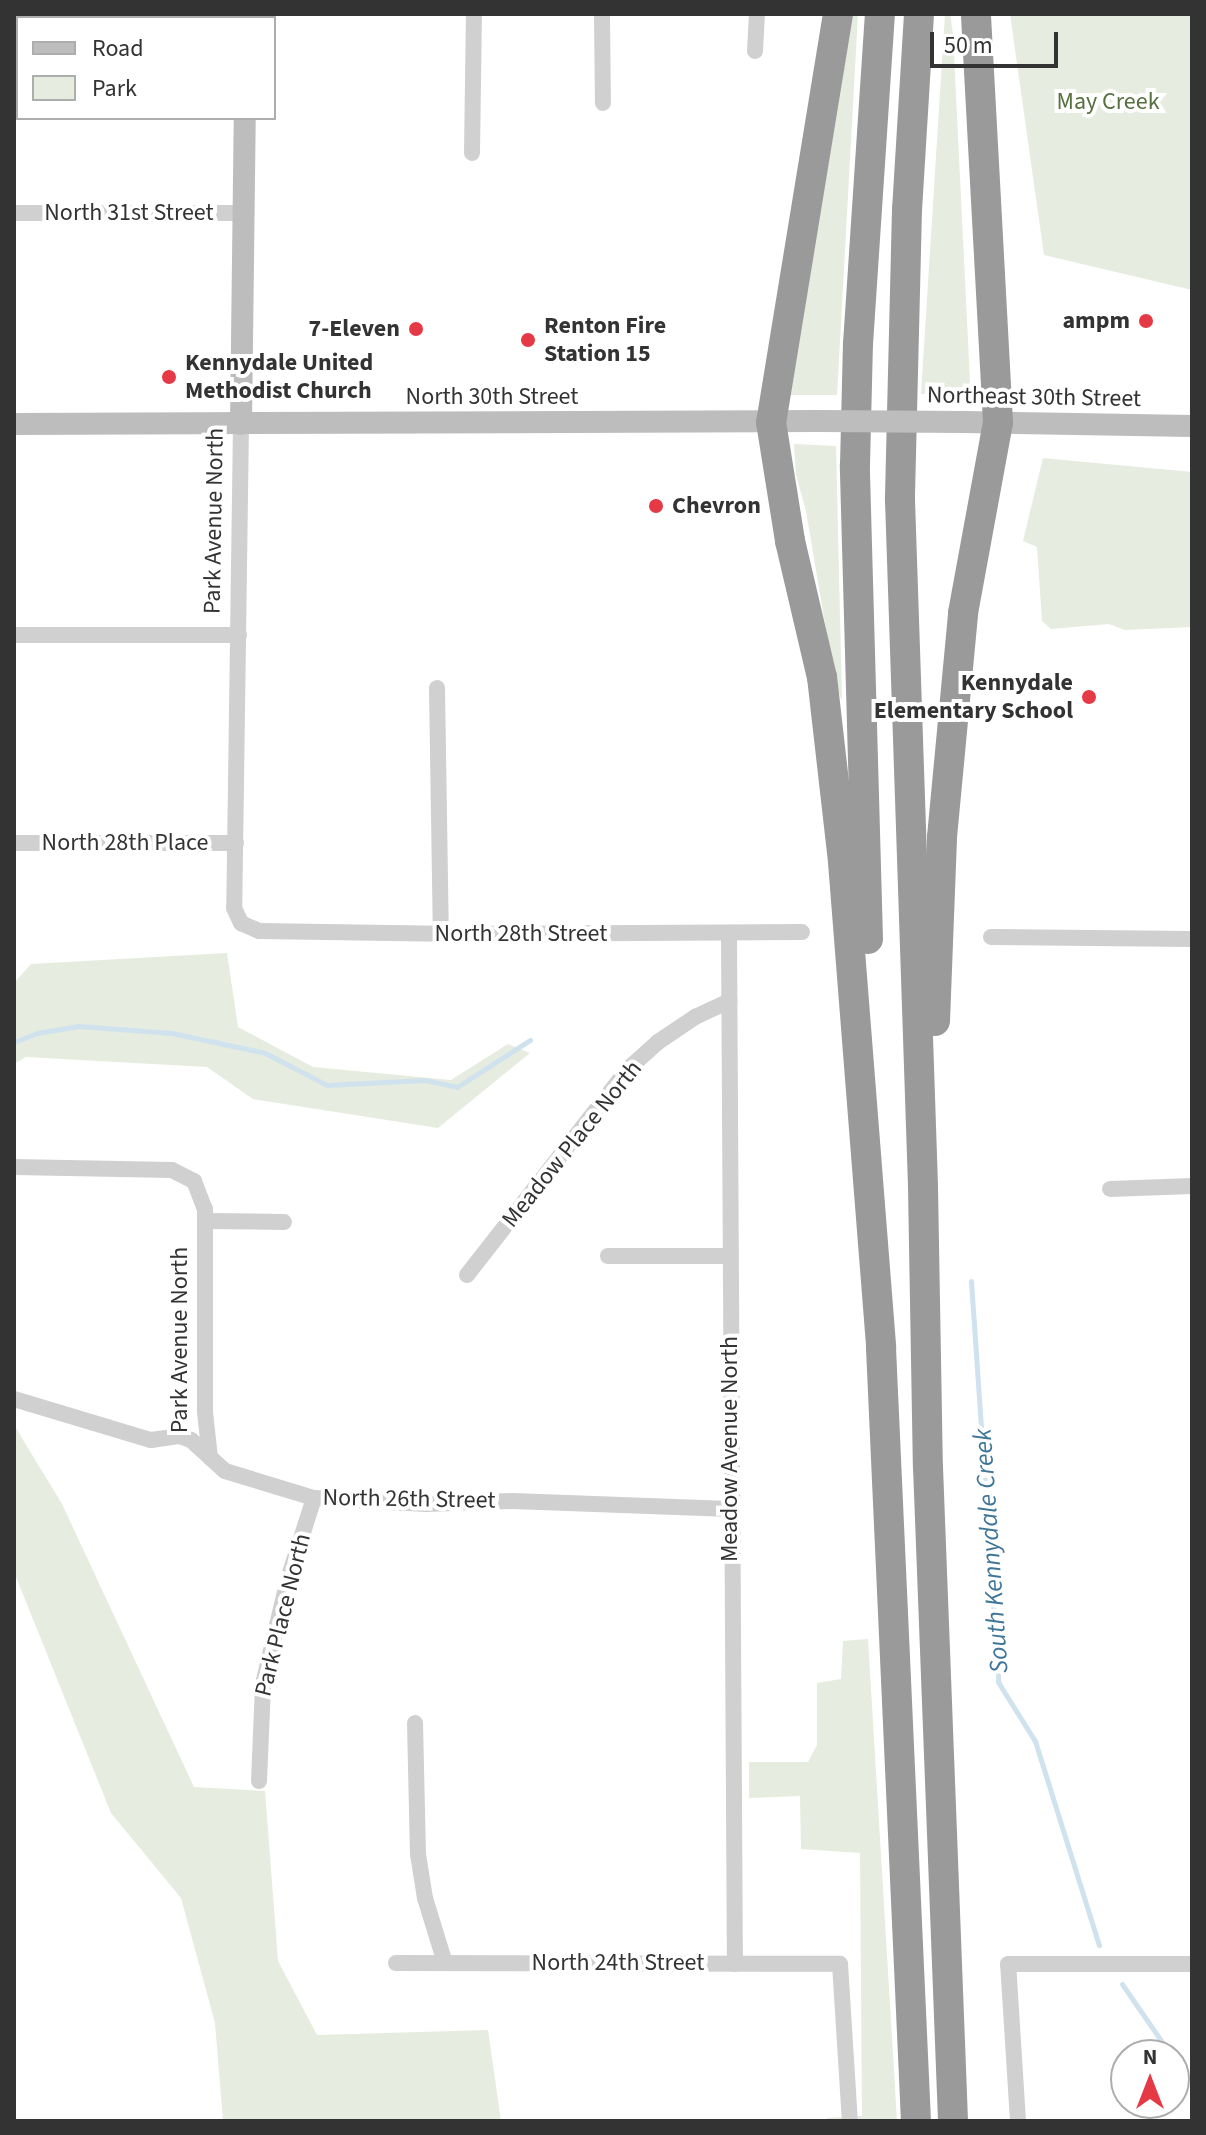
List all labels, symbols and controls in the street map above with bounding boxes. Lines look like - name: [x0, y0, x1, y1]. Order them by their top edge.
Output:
- legend: [16, 16, 276, 120]
- scale bar: [934, 16, 1062, 66]
- text: 50 m: [944, 28, 993, 63]
- text: Road: [92, 31, 144, 66]
- text: Park: [92, 71, 137, 106]
- park label: May Creek: [1056, 88, 1160, 116]
- street label: North 31st Street: [44, 199, 214, 227]
- place label: ampm: [1062, 307, 1130, 335]
- place label: Renton Fire Station 15: [544, 312, 666, 368]
- marker: ampm: [1137, 312, 1155, 330]
- place label: 7-Eleven: [309, 315, 400, 343]
- marker: 7-Eleven: [407, 320, 425, 338]
- marker: Renton Fire Station 15: [519, 331, 537, 349]
- place label: Kennydale United Methodist Church: [185, 349, 373, 405]
- marker: Kennydale United Methodist Church: [160, 368, 178, 386]
- street label: Northeast 30th Street: [927, 381, 1141, 413]
- street label: North 30th Street: [406, 383, 578, 411]
- street label: Park Avenue North: [198, 428, 230, 614]
- place label: Chevron: [672, 492, 761, 520]
- marker: Chevron: [647, 497, 665, 515]
- place label: Kennydale Elementary School: [874, 669, 1073, 725]
- marker: Kennydale Elementary School: [1080, 688, 1098, 706]
- street label: North 28th Place: [42, 829, 208, 857]
- street label: North 28th Street: [435, 920, 607, 948]
- street label: Meadow Place North: [496, 1055, 648, 1233]
- street label: Park Avenue North: [166, 1247, 194, 1433]
- street label: Meadow Avenue North: [716, 1336, 744, 1562]
- water label: South Kennydale Creek: [967, 1428, 1015, 1674]
- street label: North 26th Street: [322, 1483, 496, 1515]
- street label: Park Place North: [249, 1531, 317, 1699]
- street label: North 24th Street: [532, 1949, 704, 1977]
- north arrow: [1110, 2039, 1190, 2119]
- text: N: [1143, 2041, 1157, 2073]

